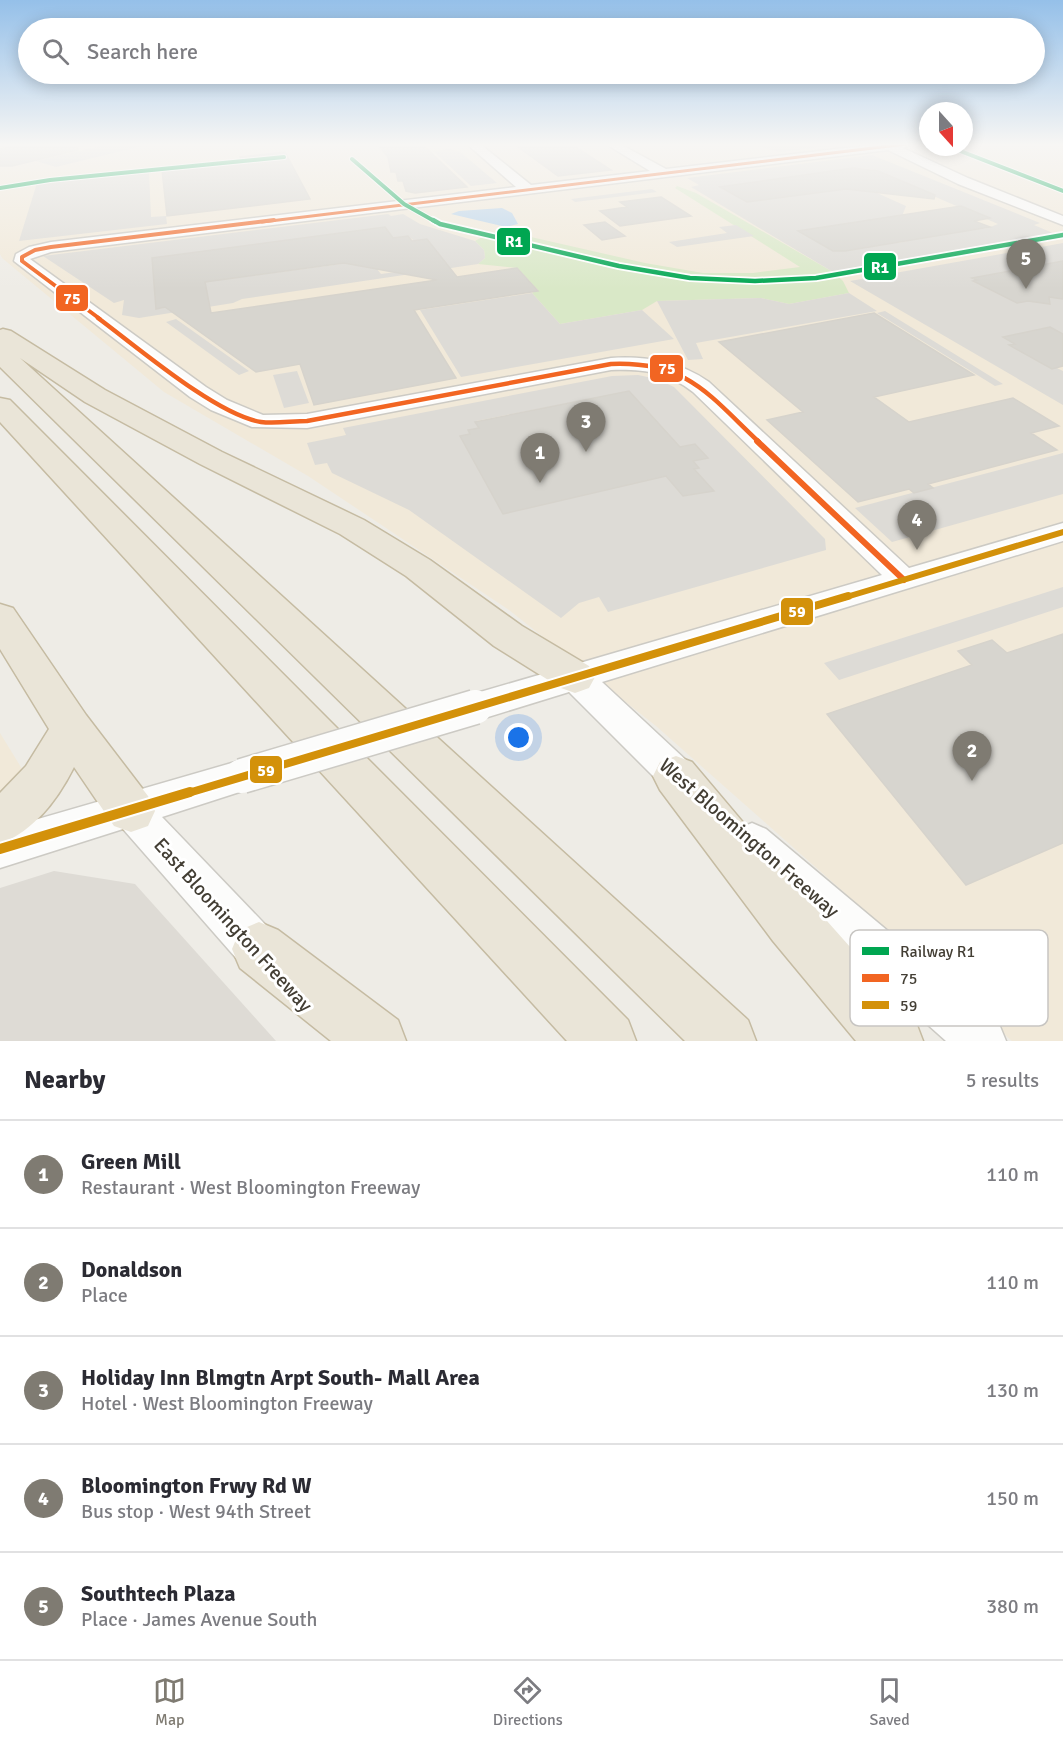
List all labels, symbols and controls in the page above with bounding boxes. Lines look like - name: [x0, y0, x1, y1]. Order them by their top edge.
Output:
- search box: [18, 18, 1045, 84]
- icon: search: [39, 35, 72, 68]
- text: Search here: [87, 38, 198, 65]
- north arrow: [919, 102, 973, 156]
- line badge: R1: [496, 227, 531, 256]
- text: R1: [505, 232, 524, 252]
- pin: 5: [1006, 240, 1046, 289]
- line badge: R1: [863, 252, 897, 281]
- text: R1: [871, 258, 890, 278]
- line badge: 75: [55, 284, 89, 312]
- text: 75: [63, 289, 81, 309]
- line badge: 75: [649, 354, 684, 383]
- text: 75: [658, 359, 676, 379]
- pin: 3: [566, 402, 606, 452]
- pin: 1: [520, 434, 560, 483]
- pin: 4: [898, 500, 936, 550]
- line badge: 59: [780, 597, 814, 626]
- text: 59: [788, 602, 806, 622]
- your location: [504, 723, 533, 752]
- pin: 2: [952, 732, 992, 781]
- street label: West Bloomington Freeway: [654, 753, 845, 923]
- line badge: 59: [249, 755, 283, 784]
- text: 59: [257, 761, 275, 781]
- street label: East Bloomington Freeway: [148, 833, 318, 1018]
- legend: [850, 930, 1048, 1026]
- text: Railway R1: [900, 942, 975, 962]
- text: 75: [900, 969, 917, 989]
- text: 59: [900, 996, 917, 1016]
- text: Nearby: [24, 1064, 105, 1096]
- text: 5 results: [966, 1068, 1039, 1093]
- text: Green Mill: [81, 1148, 181, 1175]
- text: 1: [38, 1162, 49, 1187]
- text: 110 m: [986, 1162, 1039, 1187]
- text: Restaurant · West Bloomington Freeway: [81, 1175, 420, 1200]
- text: Donaldson: [81, 1256, 182, 1283]
- text: 2: [38, 1270, 49, 1295]
- text: 110 m: [986, 1270, 1039, 1295]
- text: Place: [81, 1283, 128, 1308]
- text: Holiday Inn Blmgtn Arpt South- Mall Area: [81, 1364, 480, 1391]
- text: 3: [38, 1378, 49, 1403]
- text: 130 m: [986, 1378, 1039, 1403]
- text: Hotel · West Bloomington Freeway: [81, 1391, 373, 1416]
- text: Bloomington Frwy Rd W: [81, 1472, 312, 1499]
- text: 4: [38, 1486, 49, 1511]
- text: 150 m: [986, 1486, 1039, 1511]
- text: Bus stop · West 94th Street: [81, 1499, 311, 1524]
- text: Southtech Plaza: [81, 1580, 236, 1607]
- text: 5: [38, 1594, 49, 1619]
- text: 380 m: [986, 1594, 1039, 1619]
- text: Place · James Avenue South: [81, 1607, 318, 1632]
- tab: Map: [153, 1674, 186, 1730]
- tab: Directions: [493, 1674, 563, 1730]
- tab: Saved: [869, 1674, 910, 1730]

